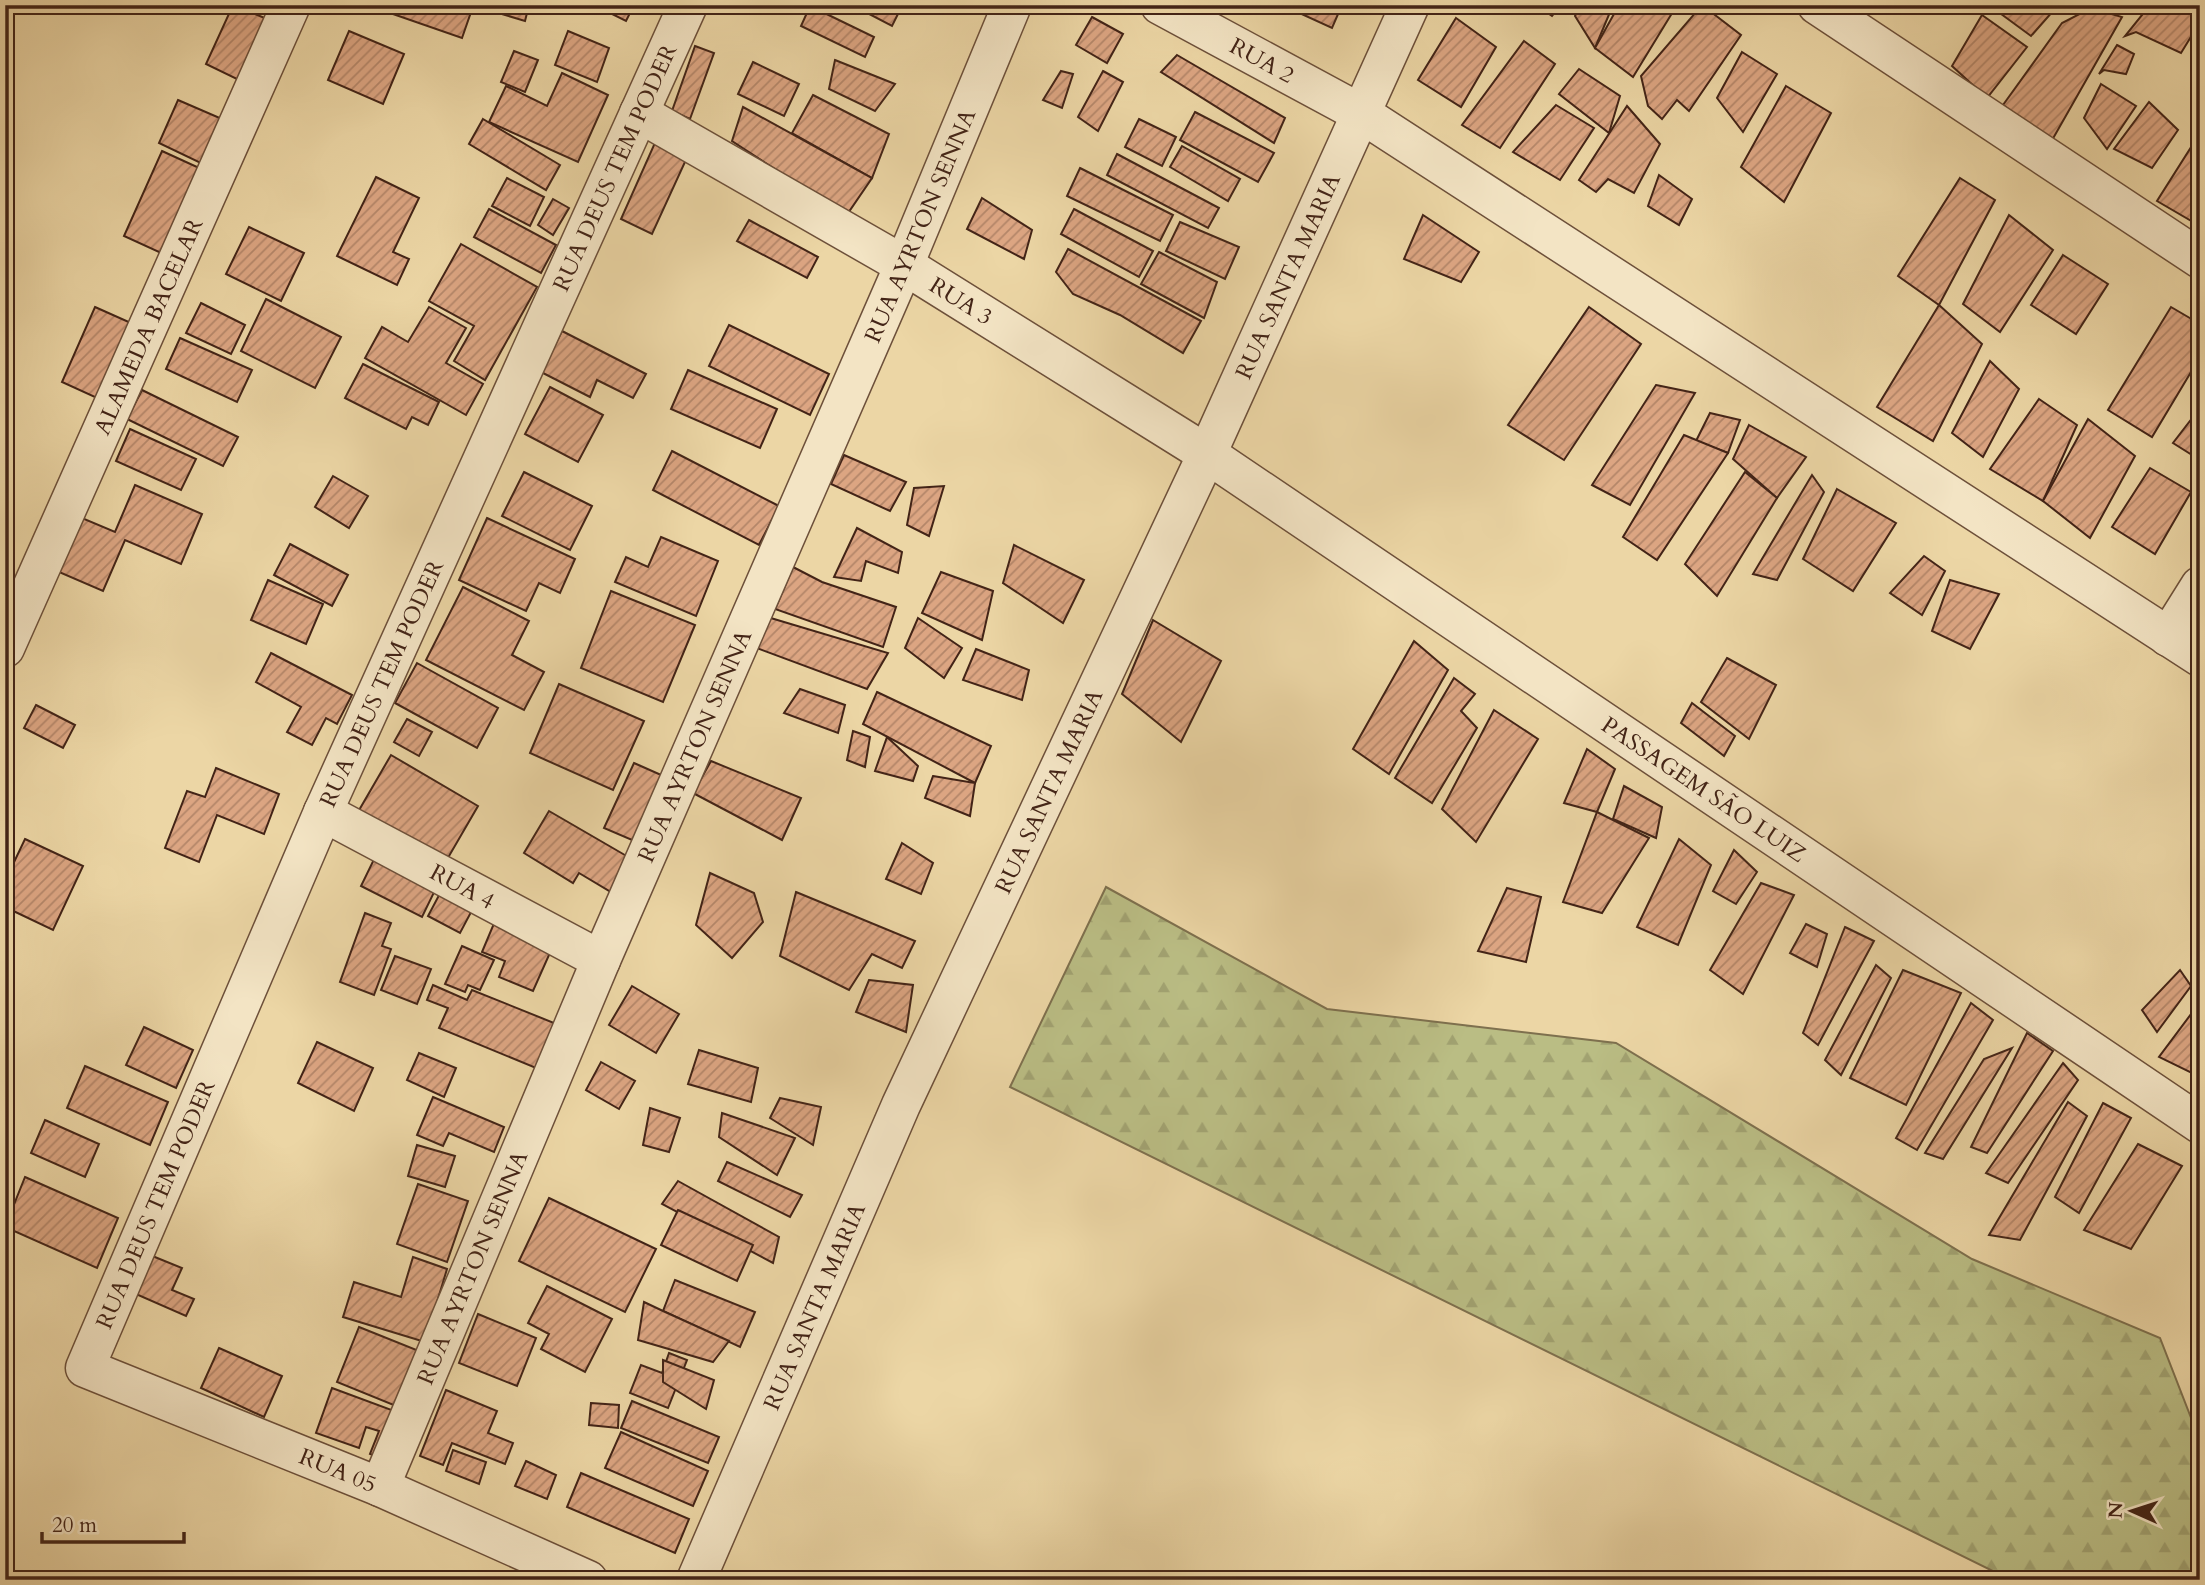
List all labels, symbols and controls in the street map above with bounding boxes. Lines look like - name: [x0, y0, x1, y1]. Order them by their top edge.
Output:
- street label: RUA 2: [1224, 30, 1300, 91]
- street label: RUA DEUS TEM PODER: [546, 39, 684, 296]
- street label: RUA AYRTON SENNA: [857, 104, 983, 347]
- street label: RUA SANTA MARIA: [1228, 168, 1348, 384]
- street label: ALAMEDA BACELAR: [87, 213, 210, 440]
- street label: RUA 3: [924, 270, 999, 333]
- street label: RUA DEUS TEM PODER: [312, 555, 451, 812]
- street label: RUA AYRTON SENNA: [630, 624, 759, 867]
- street label: RUA SANTA MARIA: [988, 684, 1111, 899]
- street label: PASSAGEM SÃO LUIZ: [1595, 710, 1812, 870]
- street label: RUA 4: [424, 857, 500, 917]
- street label: RUA DEUS TEM PODER: [89, 1075, 223, 1334]
- street label: RUA AYRTON SENNA: [410, 1146, 536, 1389]
- street label: RUA SANTA MARIA: [756, 1198, 873, 1415]
- street label: RUA 05: [295, 1441, 381, 1500]
- north arrow: [2096, 1476, 2166, 1546]
- scale bar: [42, 1501, 184, 1545]
- text: N: [2103, 1501, 2129, 1519]
- text: 20 m: [52, 1511, 97, 1540]

